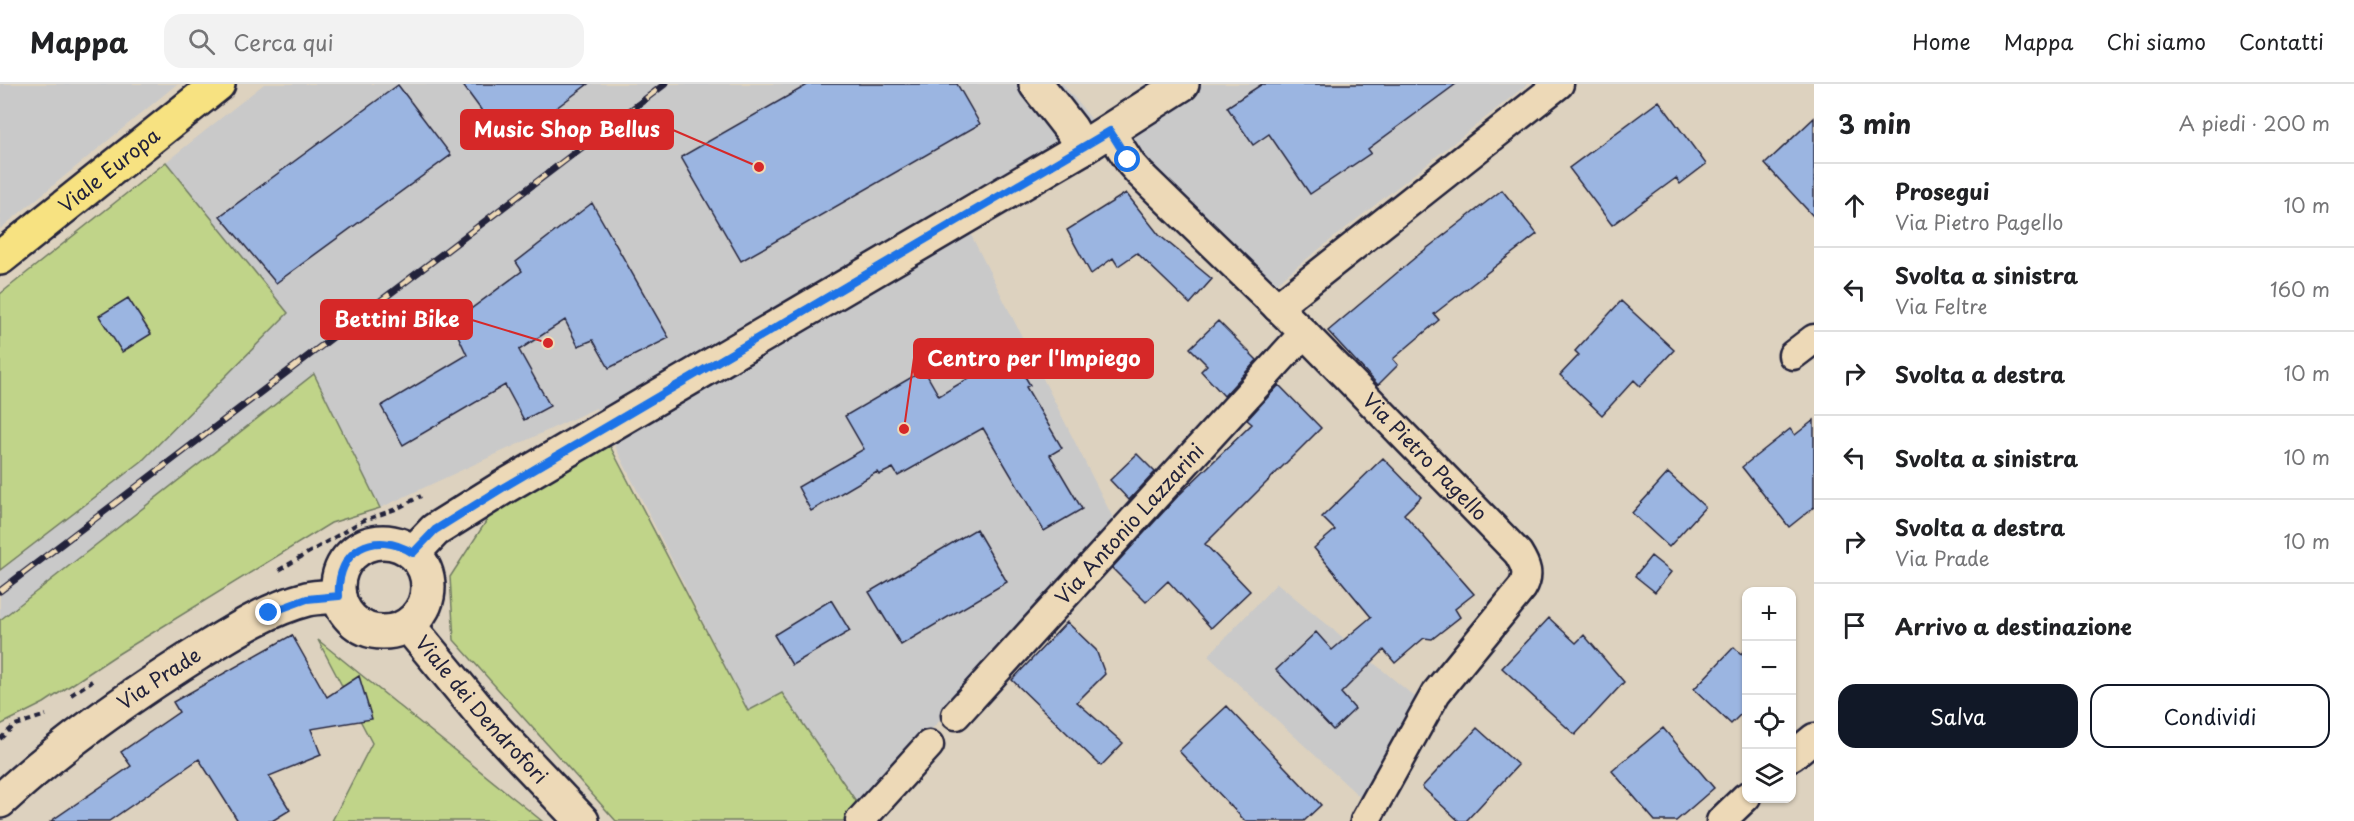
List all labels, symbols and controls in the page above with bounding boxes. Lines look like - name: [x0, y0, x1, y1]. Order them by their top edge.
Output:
- search box: [164, 14, 584, 68]
- text: Mappa: [30, 20, 128, 63]
- icon: search: [185, 25, 218, 58]
- text: Cerca qui: [233, 25, 334, 58]
- text: Home: [1912, 25, 1971, 57]
- text: Mappa: [2004, 25, 2074, 57]
- text: Chi siamo: [2107, 25, 2206, 57]
- text: Contatti: [2239, 25, 2324, 57]
- text: 3 min: [1838, 104, 1911, 143]
- text: A piedi · 200 m: [2179, 108, 2330, 138]
- callout: Music Shop Bellus: [461, 110, 673, 149]
- text: Music Shop Bellus: [474, 112, 660, 144]
- street label: Viale Europa: [52, 120, 166, 220]
- route start: [1114, 146, 1140, 172]
- text: Prosegui: [1895, 174, 1989, 207]
- icon: ahead: [1838, 189, 1871, 222]
- text: 10 m: [2283, 190, 2330, 220]
- text: Via Pietro Pagello: [1895, 207, 2063, 237]
- text: Svolta a sinistra: [1895, 258, 2078, 291]
- icon: left: [1838, 273, 1871, 306]
- text: 160 m: [2270, 274, 2330, 304]
- text: Via Feltre: [1895, 291, 1987, 321]
- callout: Bettini Bike: [321, 300, 472, 339]
- text: Bettini Bike: [334, 302, 460, 334]
- callout: Centro per l'Impiego: [914, 339, 1153, 378]
- text: Centro per l'Impiego: [927, 341, 1141, 373]
- icon: right: [1838, 357, 1871, 390]
- text: Svolta a destra: [1895, 357, 2065, 390]
- text: 10 m: [2283, 358, 2330, 388]
- street label: Via Pietro Pagello: [1356, 385, 1495, 527]
- street label: Via Antonio Lazzarini: [1047, 436, 1211, 611]
- icon: left: [1838, 441, 1871, 474]
- text: Svolta a sinistra: [1895, 441, 2078, 474]
- text: 10 m: [2283, 442, 2330, 472]
- text: Svolta a destra: [1895, 510, 2065, 543]
- icon: right: [1838, 525, 1871, 558]
- text: 10 m: [2283, 526, 2330, 556]
- text: Via Prade: [1895, 543, 1990, 573]
- map controls: [1742, 587, 1796, 803]
- button: +: [1742, 587, 1796, 641]
- route end: [255, 599, 281, 625]
- icon: arrive: [1838, 609, 1871, 642]
- text: Arrivo a destinazione: [1895, 609, 2132, 642]
- street label: Viale dei Dendrofori: [409, 628, 555, 790]
- street label: Via Prade: [111, 639, 206, 717]
- button: −: [1742, 641, 1796, 695]
- button: Salva: [1838, 684, 2078, 748]
- button: Condividi: [2090, 684, 2330, 748]
- button: locate: [1742, 695, 1796, 749]
- button: layers: [1742, 749, 1796, 803]

